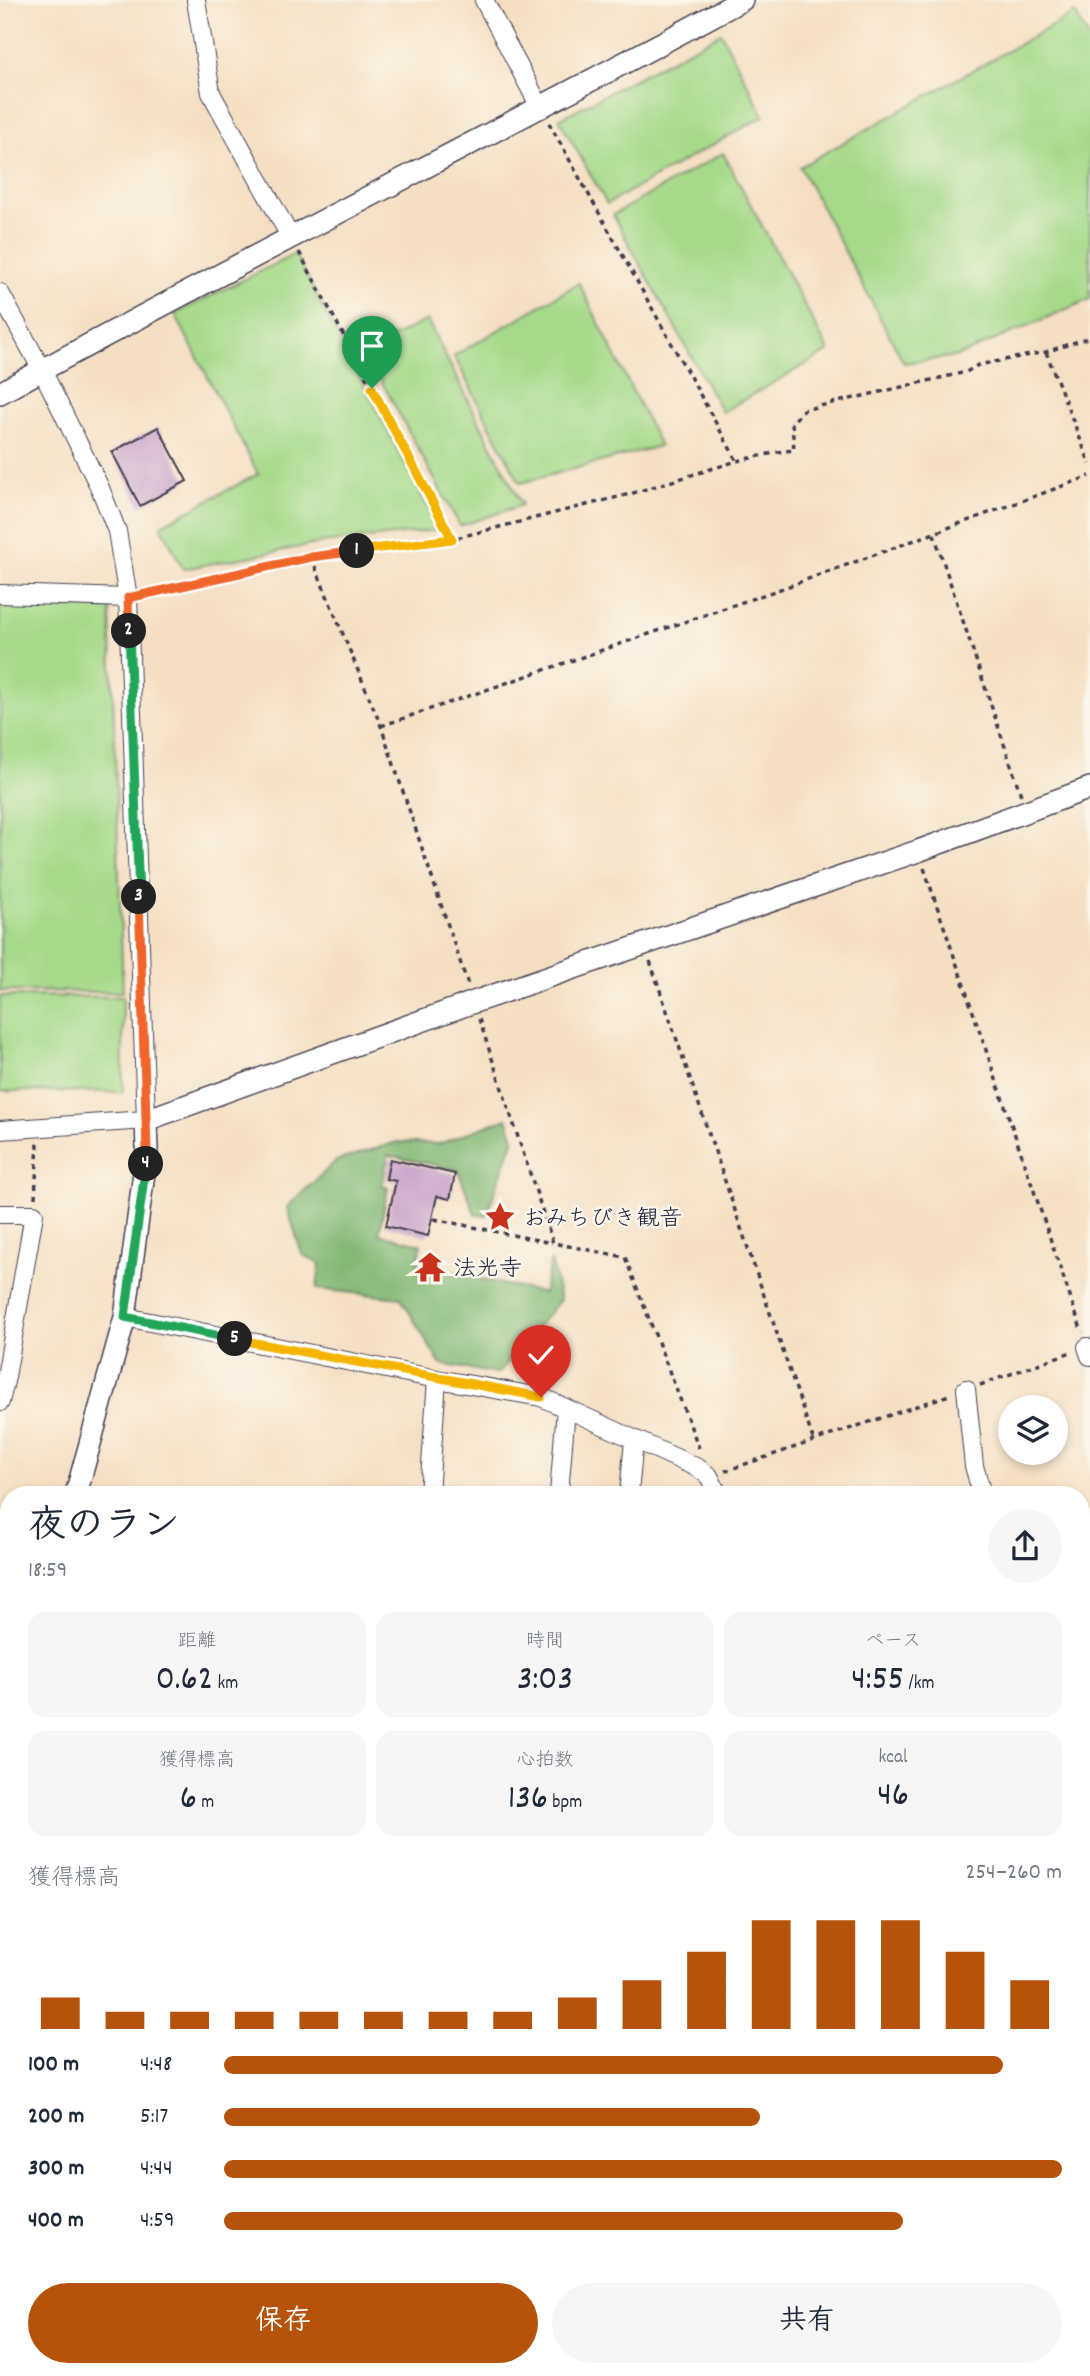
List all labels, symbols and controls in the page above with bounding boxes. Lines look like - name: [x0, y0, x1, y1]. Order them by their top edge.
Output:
- pin: [342, 316, 402, 388]
- icon: arrive: [353, 327, 391, 365]
- pin: 1: [340, 534, 374, 568]
- text: 1: [354, 537, 359, 564]
- pin: 2: [111, 614, 146, 648]
- text: 2: [124, 617, 133, 644]
- pin: 3: [122, 880, 156, 914]
- text: 3: [134, 883, 143, 910]
- pin: 4: [128, 1146, 164, 1182]
- text: 4: [142, 1150, 149, 1177]
- place icon: おみちびき観音: [483, 1200, 517, 1234]
- place label: おみちびき観音: [523, 1204, 682, 1237]
- temple icon: 法光寺: [413, 1250, 447, 1284]
- place label: 法光寺: [453, 1254, 522, 1287]
- pin: 5: [218, 1322, 252, 1356]
- text: 5: [230, 1325, 239, 1352]
- pin: [511, 1325, 571, 1397]
- icon: check: [522, 1336, 560, 1374]
- map controls: [998, 1395, 1068, 1465]
- button: layers: [998, 1395, 1068, 1465]
- text: 夜のラン: [28, 1501, 180, 1556]
- button: share: [988, 1509, 1062, 1583]
- text: 18:59: [28, 1555, 67, 1588]
- text: 距離: [178, 1629, 216, 1656]
- text: 時間: [526, 1629, 564, 1656]
- text: ペース: [865, 1629, 921, 1656]
- text: 0.62: [156, 1656, 213, 1706]
- text: 3:03: [517, 1656, 573, 1706]
- text: 4:55: [851, 1656, 904, 1706]
- text: km: [213, 1671, 238, 1698]
- text: /km: [904, 1671, 935, 1698]
- text: kcal: [879, 1745, 907, 1772]
- text: 獲得標高: [159, 1748, 235, 1775]
- text: 心拍数: [516, 1748, 574, 1775]
- text: 46: [877, 1772, 909, 1822]
- text: 6: [180, 1775, 197, 1825]
- text: 136: [508, 1775, 548, 1825]
- text: m: [197, 1790, 214, 1817]
- text: bpm: [548, 1790, 582, 1817]
- text: 254–260 m: [965, 1857, 1062, 1890]
- text: 獲得標高: [28, 1863, 120, 1896]
- text: 100 m: [28, 2049, 79, 2082]
- text: 4:48: [140, 2049, 172, 2082]
- text: 200 m: [28, 2101, 84, 2134]
- text: 5:17: [140, 2101, 168, 2134]
- text: 300 m: [28, 2153, 84, 2186]
- text: 4:44: [140, 2153, 172, 2186]
- text: 400 m: [28, 2205, 84, 2238]
- text: 4:59: [140, 2205, 175, 2238]
- button: 保存: [28, 2283, 538, 2363]
- button: 共有: [552, 2283, 1062, 2363]

